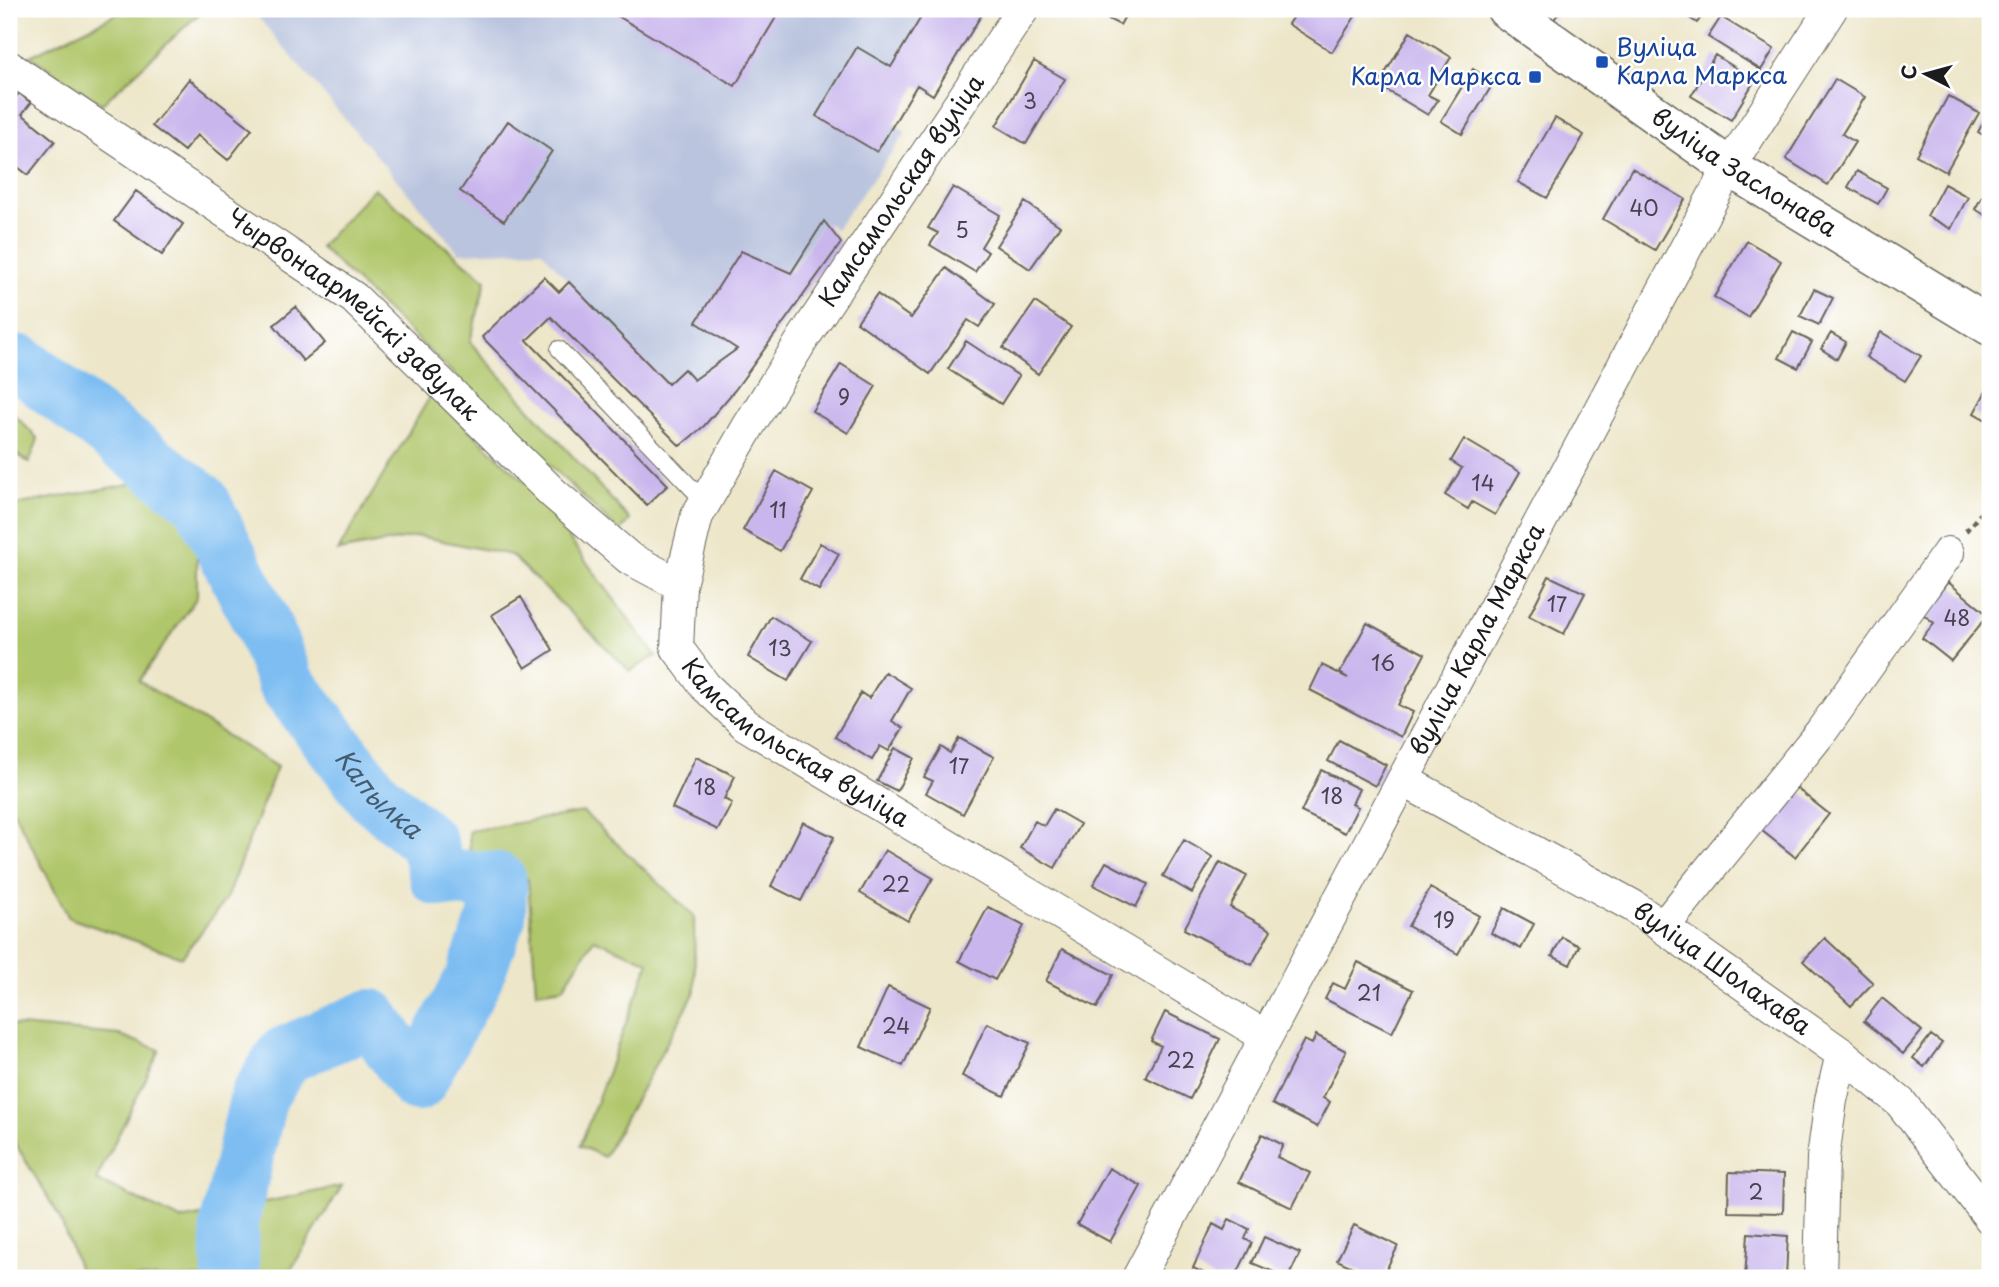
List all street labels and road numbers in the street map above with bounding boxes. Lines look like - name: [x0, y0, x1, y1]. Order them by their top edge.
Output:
- street label: Камсамольская вуліца: [809, 66, 992, 314]
- street label: вуліца Заслонава: [1645, 98, 1845, 245]
- street label: Чырвонаармейскі завулак: [221, 198, 489, 428]
- street label: вуліца Карла Маркса: [1399, 516, 1552, 761]
- street label: Камсамольская вуліца: [674, 650, 917, 835]
- street label: вуліца Шолахава: [1626, 892, 1819, 1043]

